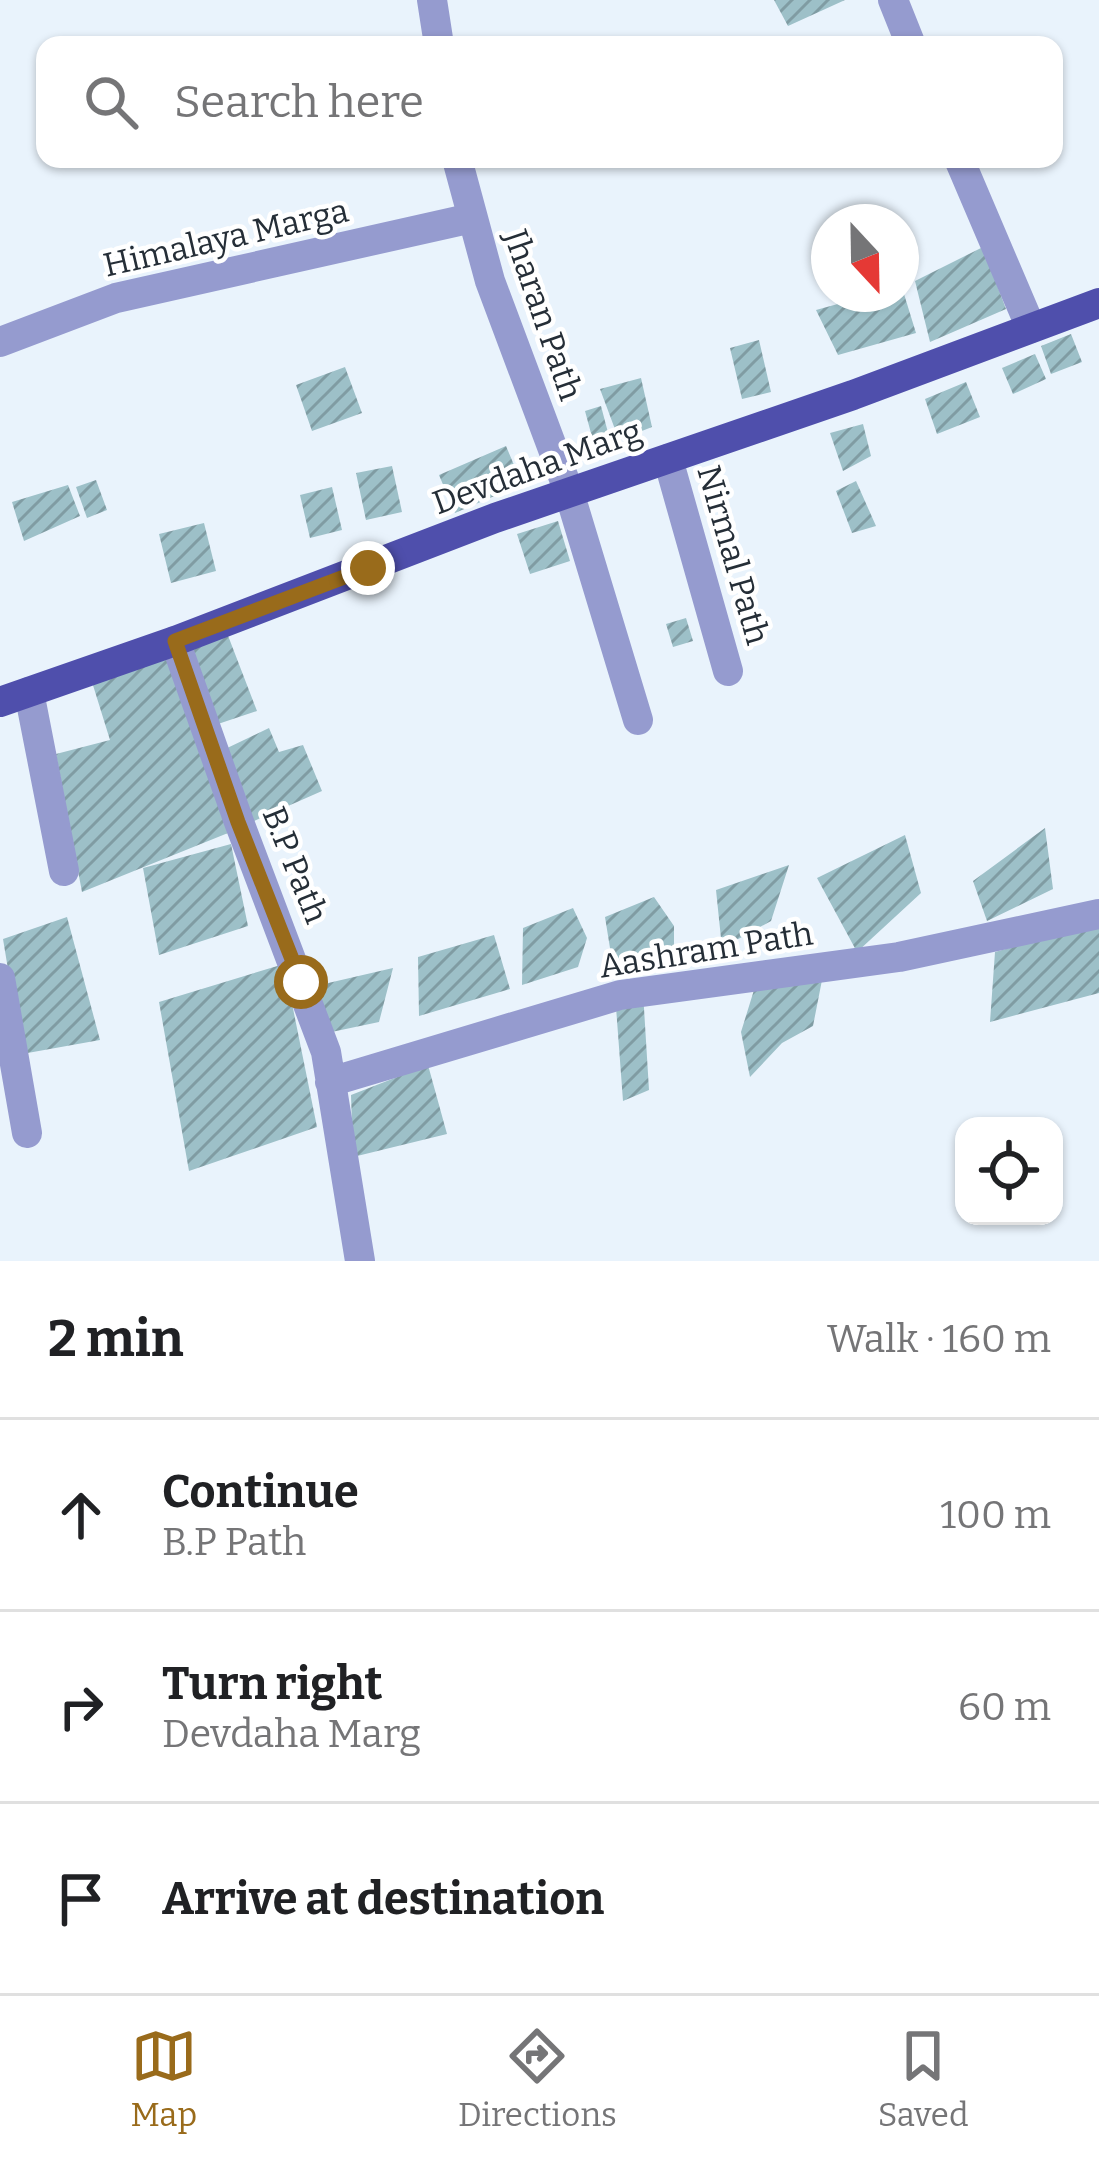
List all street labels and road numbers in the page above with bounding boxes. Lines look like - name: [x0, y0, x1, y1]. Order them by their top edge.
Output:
- street label: Himalaya Marga: [100, 190, 352, 286]
- street label: Jharan Path: [495, 224, 591, 406]
- street label: Devdaha Marg: [427, 411, 647, 523]
- street label: Nirmal Path: [688, 461, 778, 649]
- street label: B.P Path: [254, 801, 336, 929]
- street label: Aashram Path: [596, 913, 816, 987]

